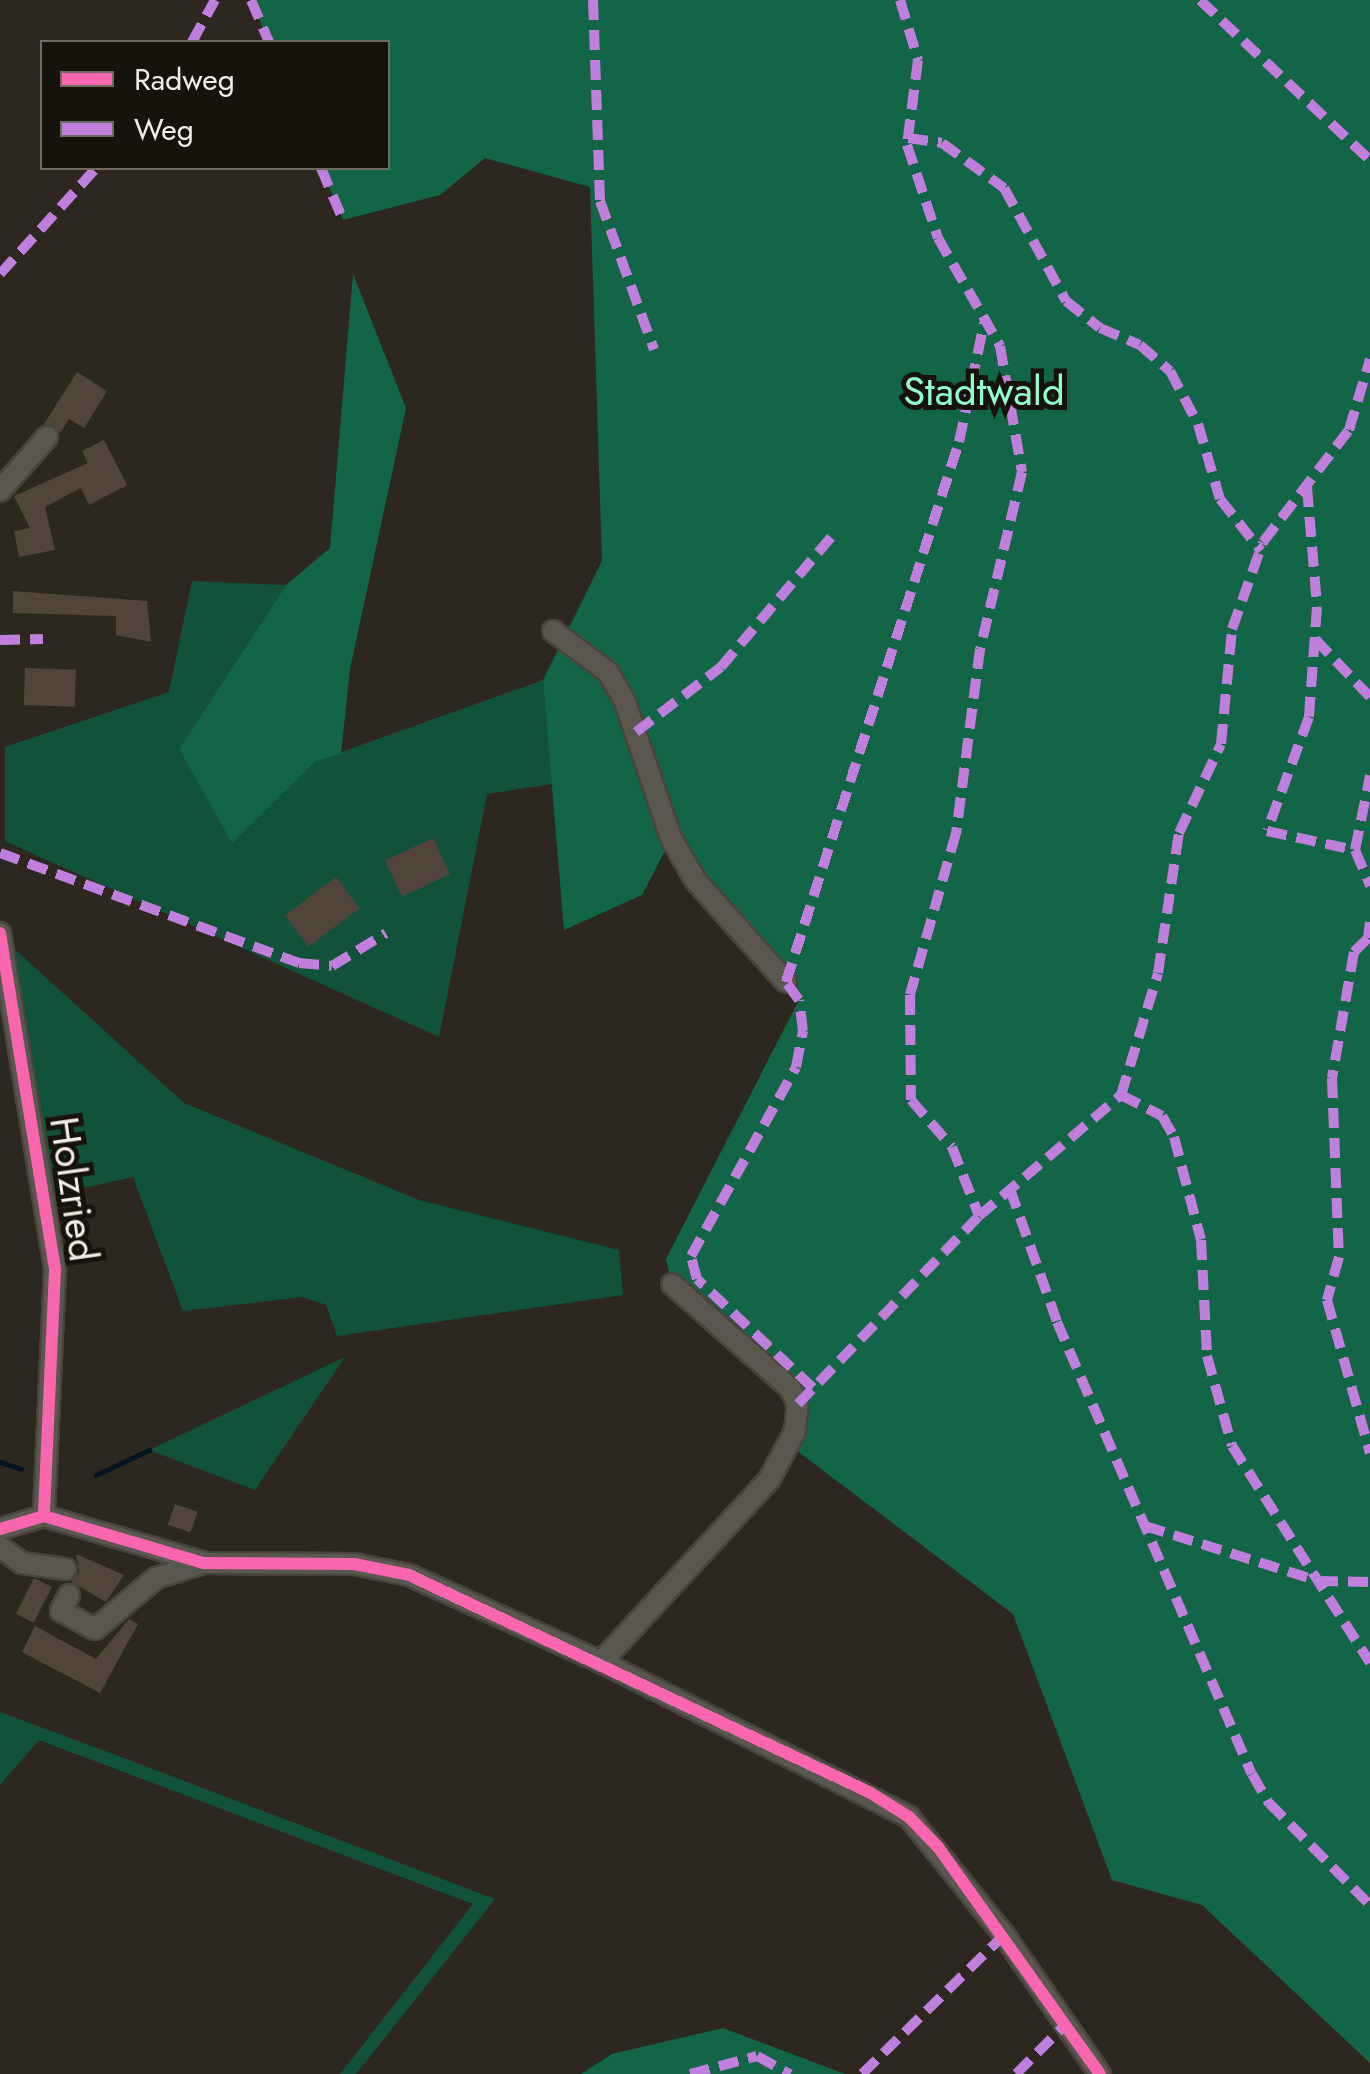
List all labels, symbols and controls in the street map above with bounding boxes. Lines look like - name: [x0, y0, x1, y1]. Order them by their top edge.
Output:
- legend: [40, 40, 390, 170]
- text: Radweg: [134, 58, 235, 101]
- text: Weg: [134, 108, 194, 151]
- park label: Stadtwald: [903, 367, 1065, 415]
- street label: Holzried: [40, 1114, 108, 1264]

